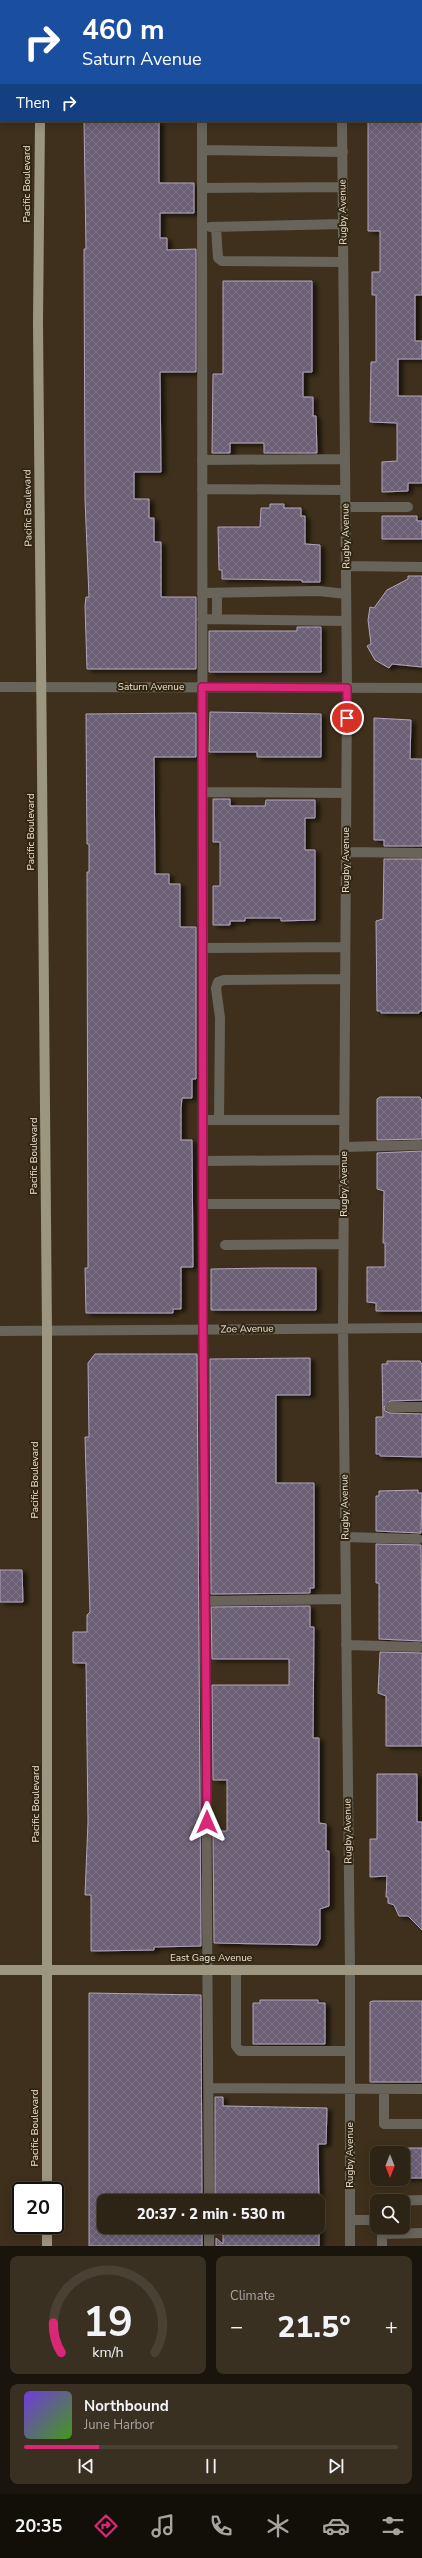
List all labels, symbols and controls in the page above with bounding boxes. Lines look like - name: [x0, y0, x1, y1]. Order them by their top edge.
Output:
- text: 460 m: [82, 11, 165, 49]
- icon: right: [16, 16, 68, 68]
- text: Saturn Avenue: [82, 47, 202, 71]
- icon: right: [58, 92, 80, 114]
- text: Then: [16, 93, 50, 113]
- street label: Pacific Boulevard: [20, 145, 34, 222]
- street label: Rugby Avenue: [335, 179, 351, 245]
- street label: Pacific Boulevard: [20, 469, 36, 547]
- street label: Rugby Avenue: [338, 503, 354, 569]
- street label: Saturn Avenue: [118, 680, 184, 694]
- pin: [330, 701, 364, 735]
- icon: arrive: [336, 707, 358, 729]
- street label: Pacific Boulevard: [24, 793, 38, 870]
- street label: Rugby Avenue: [339, 827, 353, 893]
- street label: Pacific Boulevard: [27, 1117, 41, 1194]
- street label: Rugby Avenue: [337, 1151, 351, 1217]
- street label: Zoe Avenue: [220, 1322, 274, 1336]
- street label: Pacific Boulevard: [28, 1441, 42, 1518]
- street label: Rugby Avenue: [337, 1474, 353, 1540]
- street label: Pacific Boulevard: [29, 1765, 43, 1842]
- street label: Rugby Avenue: [340, 1798, 356, 1864]
- position arrow: [186, 1801, 228, 1843]
- street label: East Gage Avenue: [170, 1951, 252, 1965]
- street label: Pacific Boulevard: [28, 2089, 42, 2166]
- street label: Rugby Avenue: [343, 2122, 357, 2188]
- north arrow: [370, 2146, 410, 2186]
- map controls: [370, 2146, 410, 2234]
- speed limit sign: 20: [12, 2182, 64, 2234]
- button: search: [370, 2194, 410, 2234]
- text: 20:37 · 2 min · 530 m: [137, 2204, 285, 2224]
- text: Climate: [230, 2287, 275, 2305]
- text: 19: [83, 2294, 133, 2351]
- text: 21.5°: [277, 2307, 351, 2348]
- text: −: [230, 2312, 243, 2342]
- text: +: [385, 2312, 398, 2342]
- text: km/h: [92, 2343, 124, 2362]
- text: Northbound: [84, 2396, 169, 2416]
- text: June Harbor: [84, 2416, 154, 2434]
- icon: previous: [75, 2455, 97, 2477]
- icon: pause: [200, 2455, 222, 2477]
- icon: next: [325, 2455, 347, 2477]
- icon: directions: [92, 2512, 120, 2540]
- icon: music: [149, 2512, 177, 2540]
- icon: phone: [207, 2512, 235, 2540]
- icon: climate: [264, 2512, 292, 2540]
- icon: car: [322, 2512, 350, 2540]
- icon: filters: [379, 2512, 407, 2540]
- text: 20:35: [15, 2514, 62, 2538]

